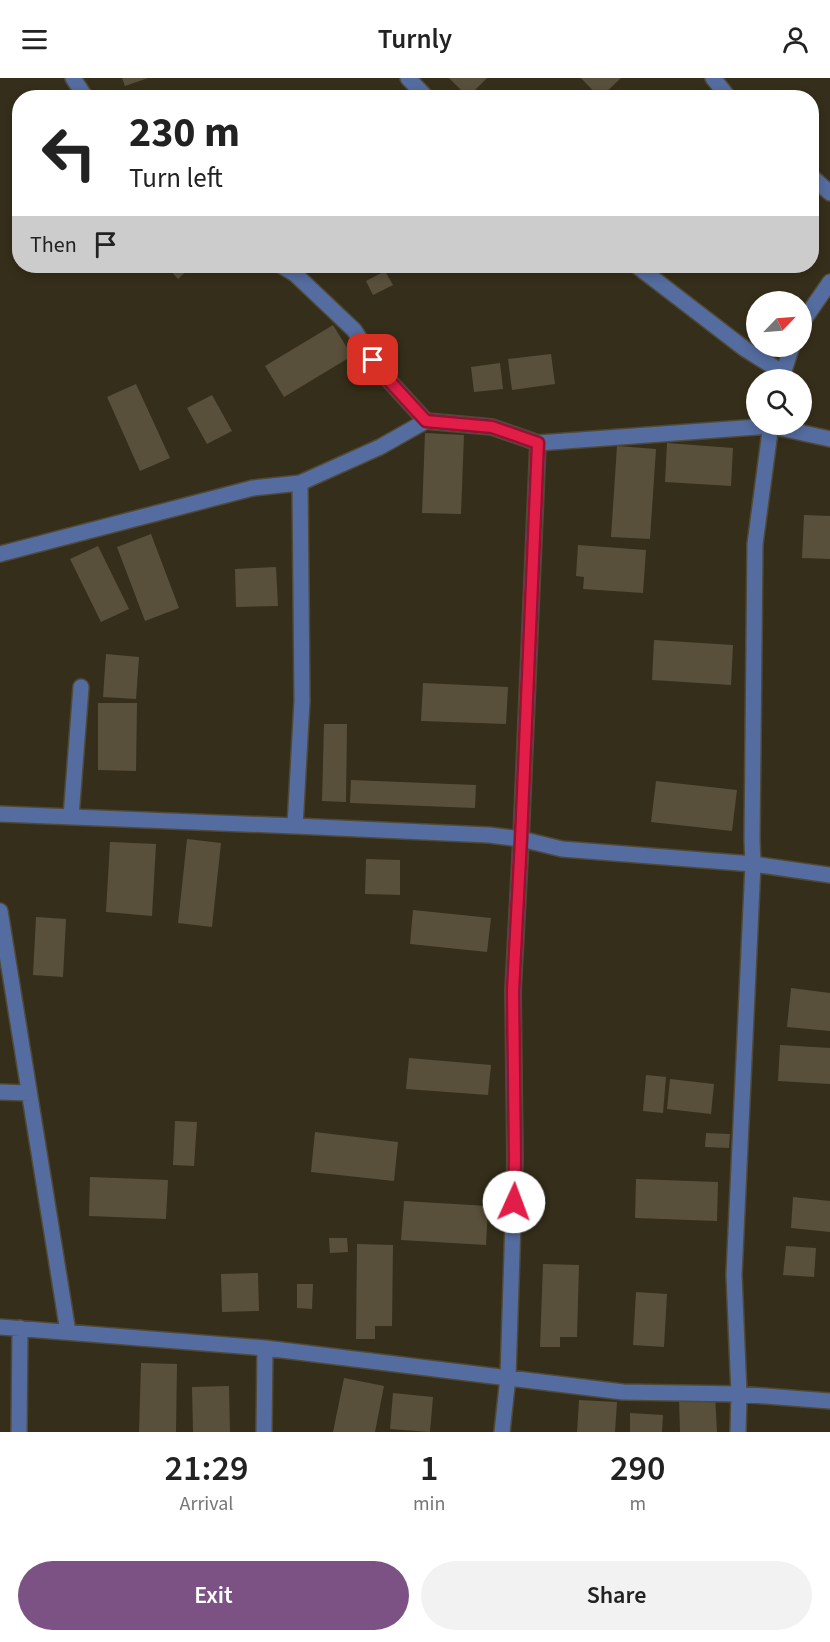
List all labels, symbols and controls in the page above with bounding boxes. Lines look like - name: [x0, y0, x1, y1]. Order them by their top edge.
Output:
- text: Turnly: [378, 20, 452, 59]
- icon: menu: [18, 23, 51, 56]
- icon: person: [779, 23, 812, 56]
- text: 230 m: [129, 103, 240, 163]
- icon: left: [30, 114, 108, 192]
- text: Turn left: [129, 159, 223, 198]
- icon: arrive: [89, 228, 122, 261]
- text: Then: [30, 229, 77, 261]
- north arrow: [746, 291, 812, 357]
- map controls: [746, 291, 812, 435]
- pin: [347, 334, 398, 385]
- icon: arrive: [356, 343, 389, 376]
- button: search: [746, 369, 812, 435]
- position arrow: [482, 1170, 546, 1234]
- text: 21:29: [165, 1443, 248, 1494]
- text: 1: [420, 1443, 438, 1494]
- text: 290: [610, 1443, 665, 1494]
- text: Arrival: [180, 1490, 233, 1518]
- text: min: [413, 1490, 445, 1518]
- text: m: [629, 1490, 646, 1518]
- button: Exit: [18, 1561, 409, 1630]
- button: Share: [421, 1561, 812, 1630]

